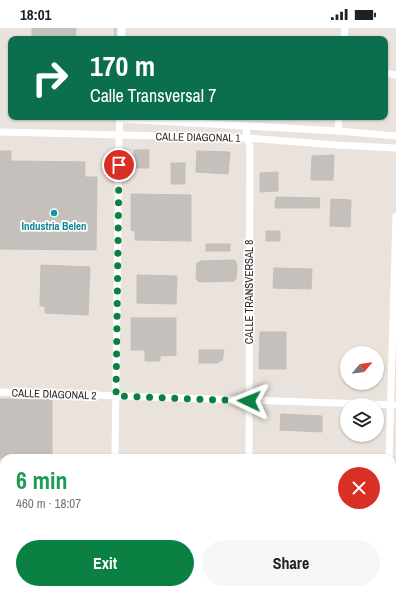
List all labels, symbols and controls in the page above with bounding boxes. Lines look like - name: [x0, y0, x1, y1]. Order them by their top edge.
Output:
- text: 18:01: [20, 4, 51, 25]
- text: 170 m: [90, 47, 155, 85]
- icon: right: [24, 52, 76, 104]
- text: Calle Transversal 7: [90, 83, 216, 108]
- street label: CALLE DIAGONAL 1: [155, 129, 241, 145]
- pin: [102, 148, 136, 182]
- icon: arrive: [108, 154, 130, 176]
- marker: Industria Belen: [49, 208, 59, 218]
- place label: Industria Belen: [21, 219, 87, 233]
- street label: CALLE TRANSVERSAL 8: [242, 240, 256, 344]
- north arrow: [340, 346, 384, 390]
- map controls: [340, 346, 384, 442]
- position arrow: [228, 380, 270, 422]
- street label: CALLE DIAGONAL 2: [11, 386, 97, 402]
- button: layers: [340, 398, 384, 442]
- text: 6 min: [16, 464, 67, 496]
- button: close: [338, 467, 380, 509]
- text: 460 m · 18:07: [16, 495, 81, 512]
- button: Exit: [16, 540, 194, 586]
- button: Share: [202, 540, 380, 586]

